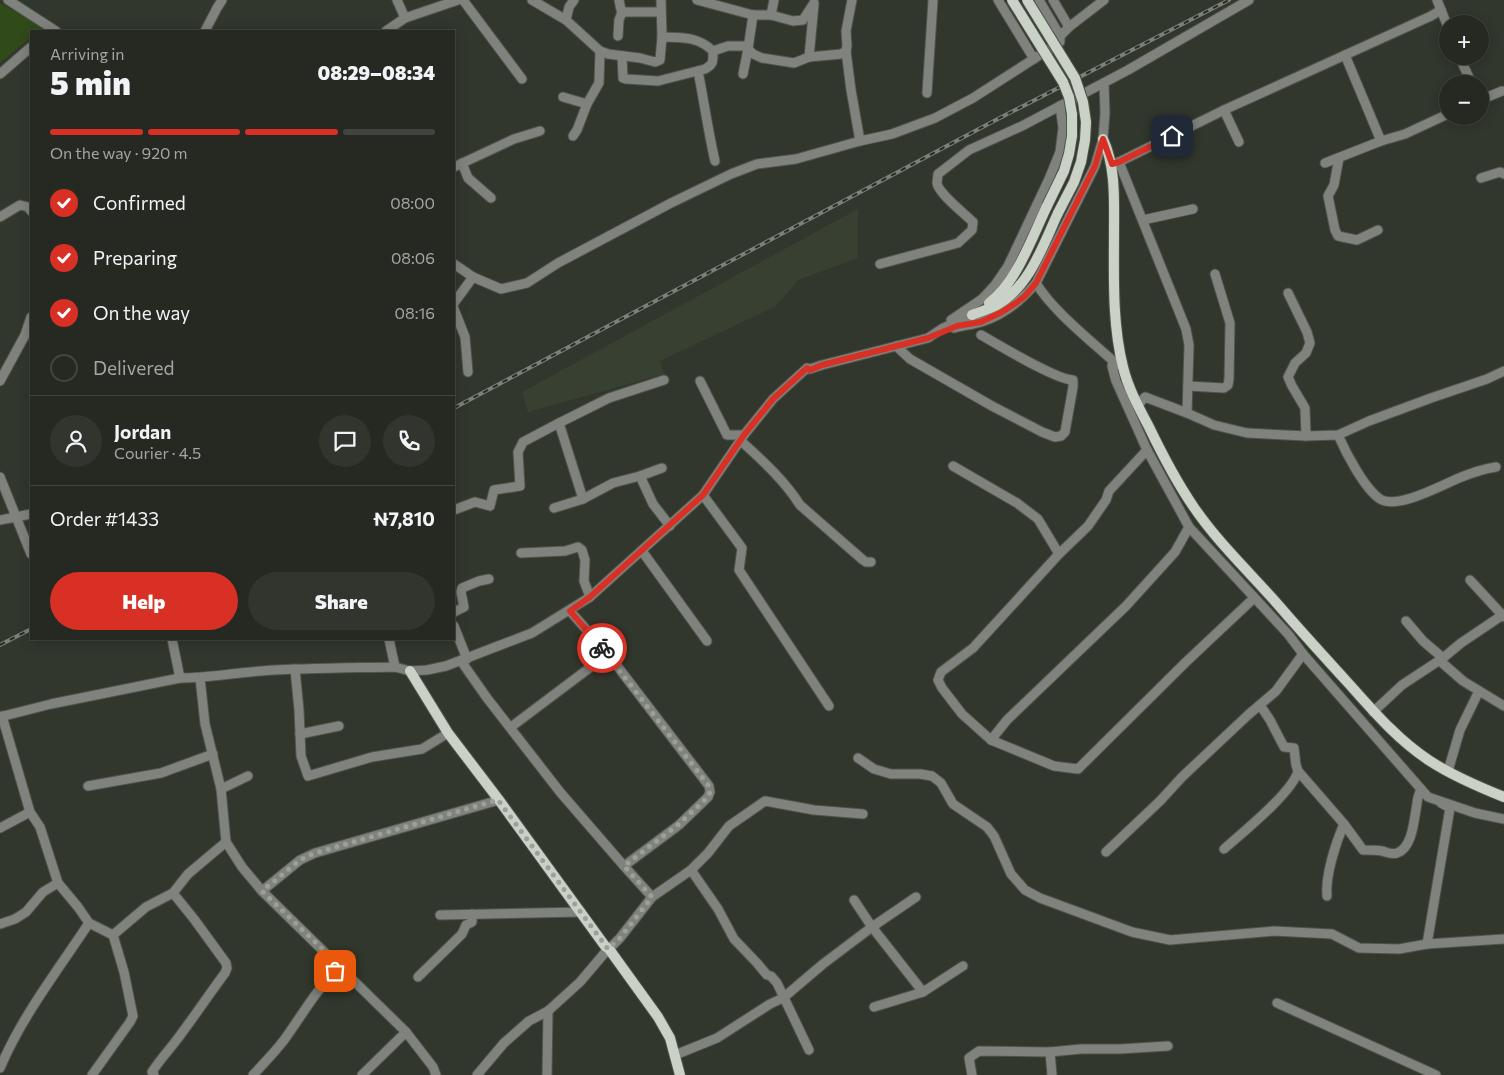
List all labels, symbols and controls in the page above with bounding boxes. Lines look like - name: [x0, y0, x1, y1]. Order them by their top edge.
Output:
- map controls: [1439, 15, 1489, 125]
- button: +: [1439, 15, 1489, 65]
- text: Arriving in: [50, 44, 124, 63]
- text: 08:29–08:34: [318, 61, 435, 84]
- text: 5 min: [50, 62, 131, 102]
- button: −: [1439, 75, 1489, 125]
- pin: [1151, 115, 1193, 157]
- icon: home: [1158, 122, 1186, 150]
- text: On the way · 920 m: [50, 143, 188, 162]
- icon: check: [50, 189, 78, 217]
- text: Confirmed: [93, 191, 186, 214]
- text: 08:00: [390, 193, 435, 212]
- icon: check: [50, 244, 78, 272]
- text: Preparing: [93, 246, 177, 269]
- text: 08:06: [391, 248, 435, 267]
- icon: check: [50, 299, 78, 327]
- text: On the way: [93, 301, 190, 324]
- text: 08:16: [395, 303, 435, 322]
- text: Delivered: [93, 356, 174, 379]
- button: person: [50, 415, 102, 467]
- button: chat: [319, 415, 371, 467]
- button: phone: [383, 415, 435, 467]
- text: Jordan: [114, 420, 171, 443]
- text: Courier · 4.5: [114, 443, 201, 462]
- text: Order #1433: [50, 507, 159, 530]
- text: ₦7,810: [373, 507, 435, 530]
- button: Help: [50, 572, 238, 630]
- button: Share: [248, 572, 435, 630]
- courier: [577, 623, 627, 673]
- icon: bike: [588, 634, 616, 662]
- pin: [314, 950, 356, 992]
- icon: bag: [321, 957, 349, 985]

